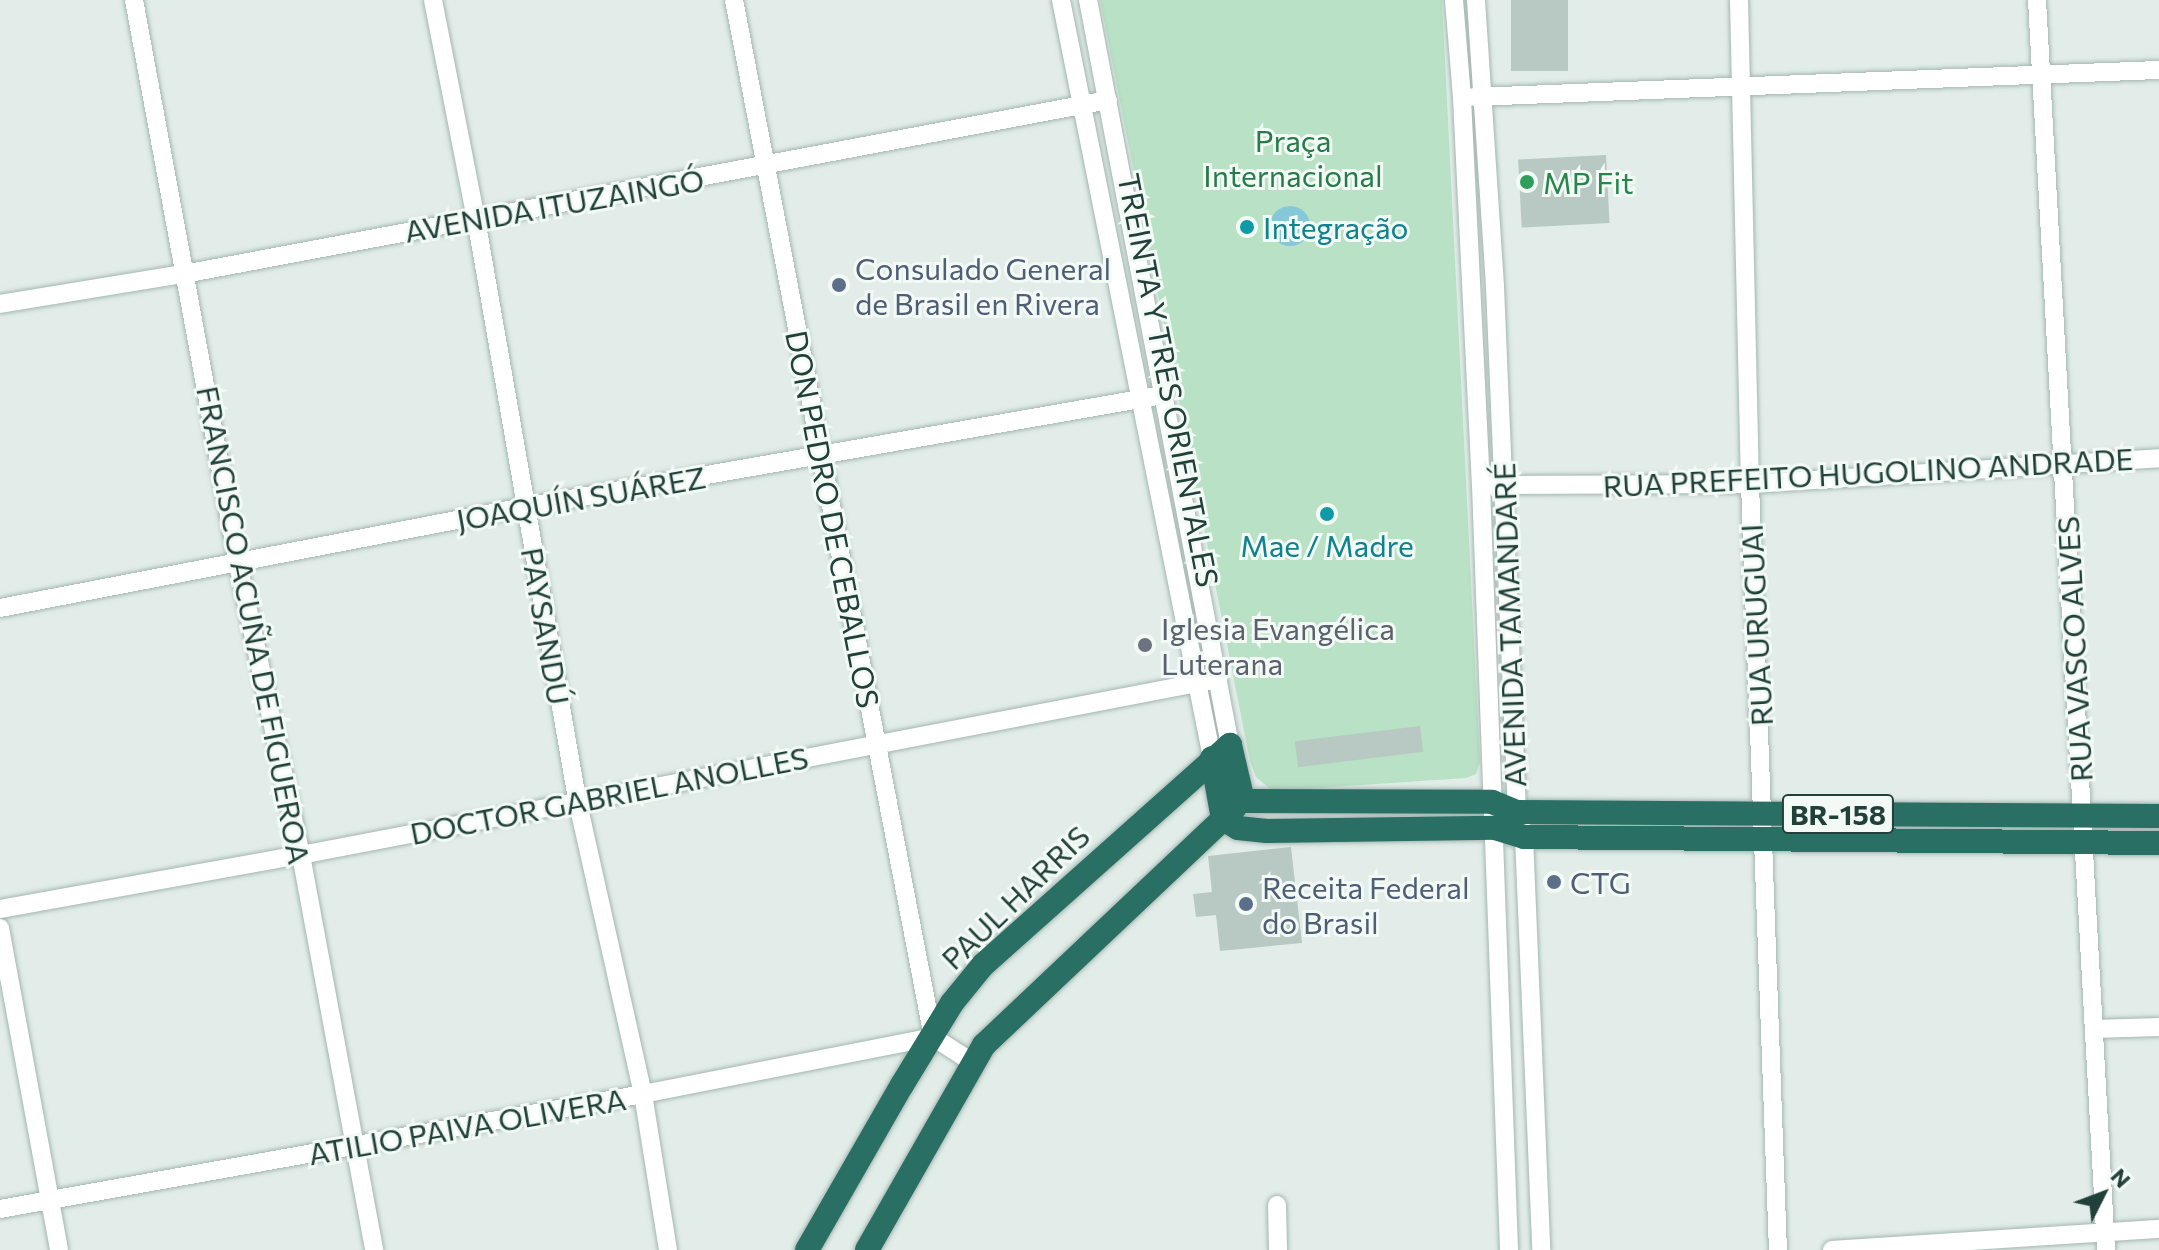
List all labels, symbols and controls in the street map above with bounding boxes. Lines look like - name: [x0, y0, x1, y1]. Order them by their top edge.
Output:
- park label: Praça Internacional: [1203, 122, 1383, 192]
- street label: AVENIDA ITUZAINGÓ: [401, 161, 707, 249]
- place label: MP Fit: [1543, 164, 1634, 200]
- street label: TREINTA Y TRES ORIENTALES: [1111, 170, 1227, 590]
- marker: MP Fit: [1518, 173, 1536, 191]
- place label: Integração: [1263, 209, 1408, 245]
- marker: Integração: [1238, 218, 1256, 236]
- place label: Consulado General de Brasil en Rivera: [855, 250, 1111, 320]
- marker: Consulado General de Brasil en Rivera: [830, 276, 848, 294]
- street label: DON PEDRO DE CEBALLOS: [779, 327, 887, 711]
- street label: FRANCISCO ACUÑA DE FIGUEROA: [190, 383, 318, 867]
- street label: RUA PREFEITO HUGOLINO ANDRADE: [1602, 440, 2134, 504]
- street label: JOAQUÍN SUÁREZ: [453, 458, 709, 538]
- street label: AVENIDA TAMANDARÉ: [1485, 462, 1533, 788]
- marker: Mae / Madre: [1318, 505, 1336, 523]
- street label: RUA VASCO ALVES: [2049, 515, 2099, 783]
- street label: RUA URUGUAI: [1733, 523, 1779, 727]
- place label: Mae / Madre: [1240, 527, 1414, 563]
- street label: PAYSANDÚ: [514, 545, 578, 707]
- place label: Iglesia Evangélica Luterana: [1161, 610, 1395, 680]
- marker: Iglesia Evangélica Luterana: [1136, 636, 1154, 654]
- street label: DOCTOR GABRIEL ANOLLES: [407, 739, 811, 851]
- road number: BR-158: [1780, 790, 1896, 838]
- street label: PAUL HARRIS: [934, 818, 1096, 976]
- place label: CTG: [1570, 864, 1631, 900]
- place label: Receita Federal do Brasil: [1262, 869, 1470, 940]
- marker: CTG: [1545, 873, 1563, 891]
- marker: Receita Federal do Brasil: [1237, 895, 1255, 913]
- street label: ATILIO PAIVA OLIVERA: [305, 1080, 629, 1172]
- north arrow: [2063, 1154, 2143, 1234]
- text: N: [2106, 1162, 2137, 1193]

